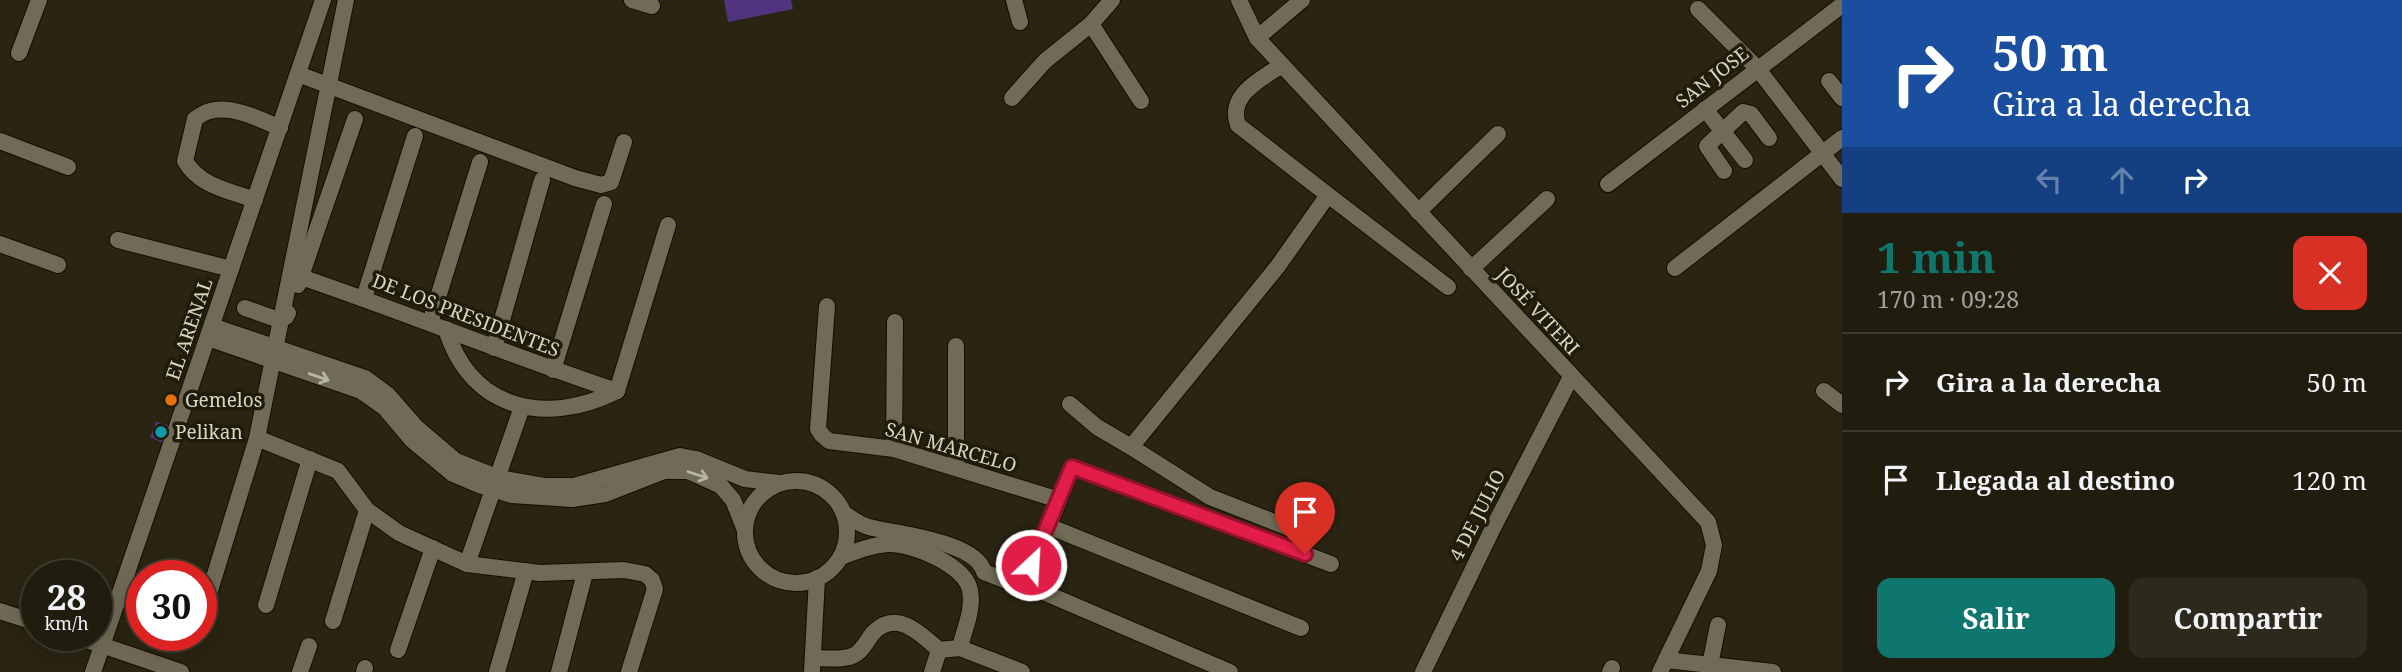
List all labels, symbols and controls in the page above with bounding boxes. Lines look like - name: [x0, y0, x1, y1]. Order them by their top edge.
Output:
- text: 50 m: [1992, 19, 2108, 85]
- icon: right: [1877, 28, 1968, 119]
- street label: SAN JOSE: [1670, 40, 1754, 114]
- text: Gira a la derecha: [1992, 82, 2252, 125]
- icon: left: [2030, 161, 2068, 199]
- icon: ahead: [2103, 161, 2141, 199]
- icon: right: [2176, 161, 2214, 199]
- text: 1 min: [1877, 228, 1996, 285]
- button: close: [2293, 236, 2367, 310]
- street label: JOSÉ VITERI: [1490, 261, 1585, 360]
- street label: DE LOS PRESIDENTES: [369, 267, 563, 363]
- street label: EL ARENAL: [159, 274, 219, 383]
- text: 170 m · 09:28: [1877, 283, 2019, 315]
- icon: right: [1877, 363, 1915, 401]
- text: Gira a la derecha: [1936, 364, 2161, 400]
- text: 50 m: [2307, 364, 2367, 400]
- one-way arrow: [307, 372, 329, 384]
- place label: Gemelos: [185, 387, 262, 413]
- marker: Gemelos: [163, 392, 179, 408]
- street label: SAN MARCELO: [882, 416, 1020, 478]
- place label: Pelikan: [175, 419, 243, 445]
- marker: Pelikan: [153, 424, 169, 440]
- icon: arrive: [1877, 461, 1915, 499]
- text: Llegada al destino: [1936, 462, 2175, 498]
- text: 120 m: [2292, 462, 2367, 498]
- street label: 4 DE JULIO: [1443, 465, 1511, 565]
- one-way arrow: [686, 470, 708, 482]
- pin: [1275, 482, 1335, 554]
- icon: arrive: [1286, 493, 1324, 531]
- position arrow: [994, 528, 1068, 602]
- speed limit sign: 30: [126, 560, 217, 651]
- text: 28: [47, 573, 86, 620]
- button: Salir: [1877, 578, 2115, 658]
- button: Compartir: [2129, 578, 2367, 658]
- text: km/h: [44, 611, 89, 635]

